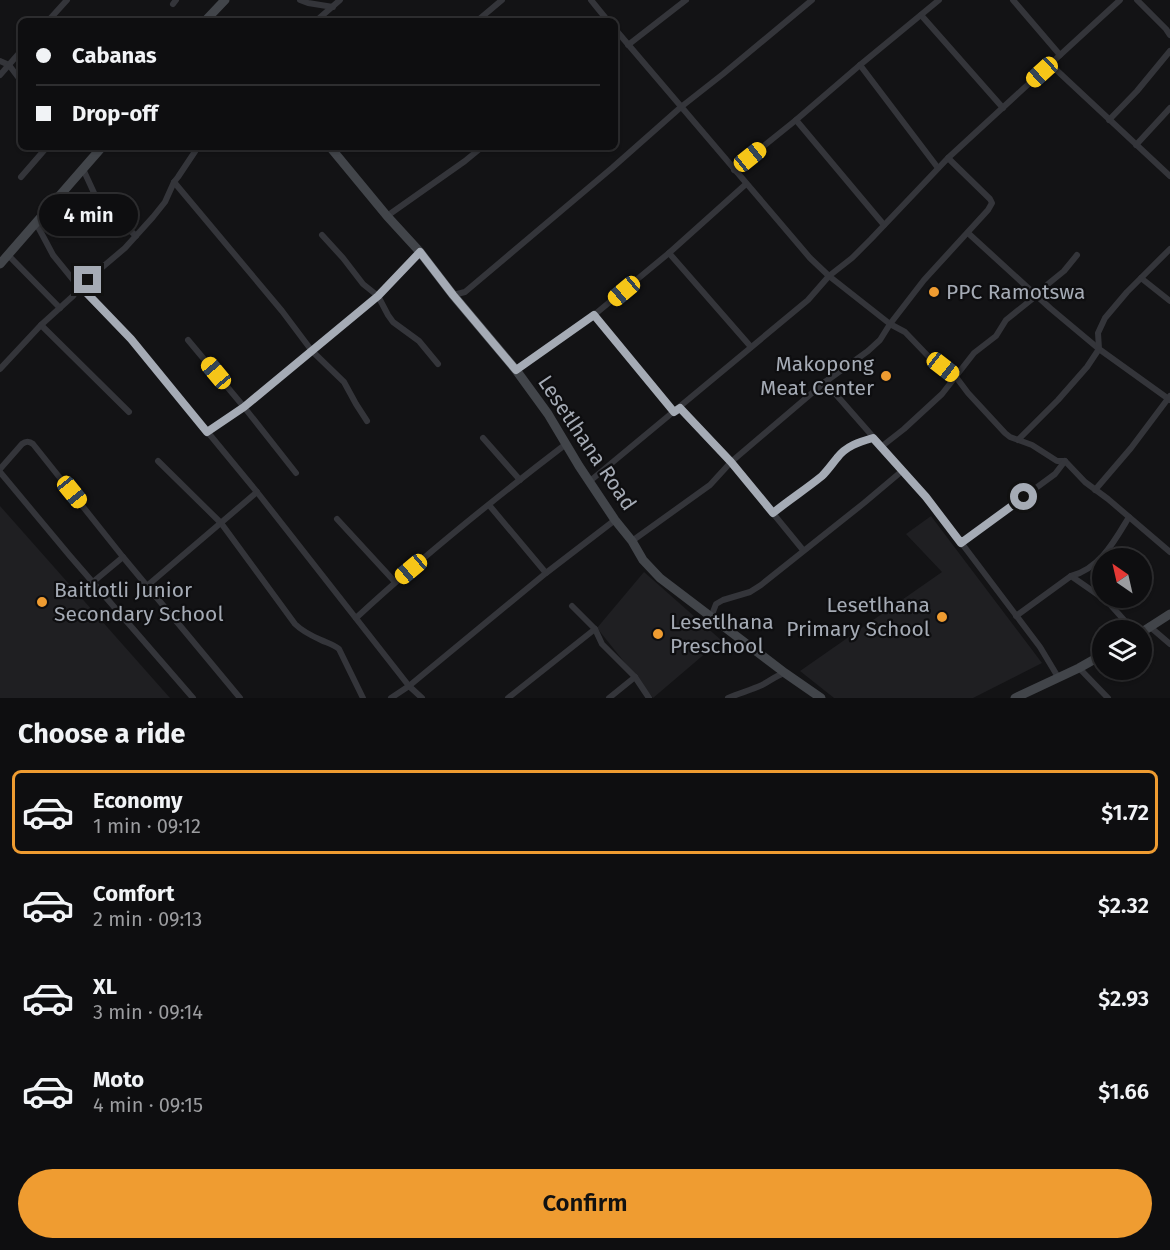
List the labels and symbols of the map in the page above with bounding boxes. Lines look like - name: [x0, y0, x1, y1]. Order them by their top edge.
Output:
- car: [1023, 53, 1061, 91]
- car: [730, 139, 770, 175]
- callout: 4 min: [38, 193, 138, 235]
- route end: [74, 266, 101, 293]
- car: [604, 273, 644, 309]
- place label: PPC Ramotswa: [946, 279, 1085, 305]
- marker: PPC Ramotswa: [927, 285, 941, 299]
- car: [923, 349, 963, 385]
- place label: Makopong Meat Center: [760, 351, 874, 401]
- car: [198, 353, 234, 393]
- marker: Makopong Meat Center: [879, 369, 893, 383]
- street label: Lesetlhana Road: [532, 370, 642, 516]
- car: [54, 472, 90, 512]
- route start: [1010, 483, 1037, 510]
- north arrow: [1092, 548, 1152, 608]
- car: [391, 551, 431, 587]
- place label: Baitlotli Junior Secondary School: [54, 577, 224, 627]
- place label: Lesetlhana Primary School: [786, 592, 930, 642]
- marker: Baitlotli Junior Secondary School: [35, 595, 49, 609]
- place label: Lesetlhana Preschool: [670, 609, 774, 659]
- marker: Lesetlhana Primary School: [935, 610, 949, 624]
- marker: Lesetlhana Preschool: [651, 627, 665, 641]

